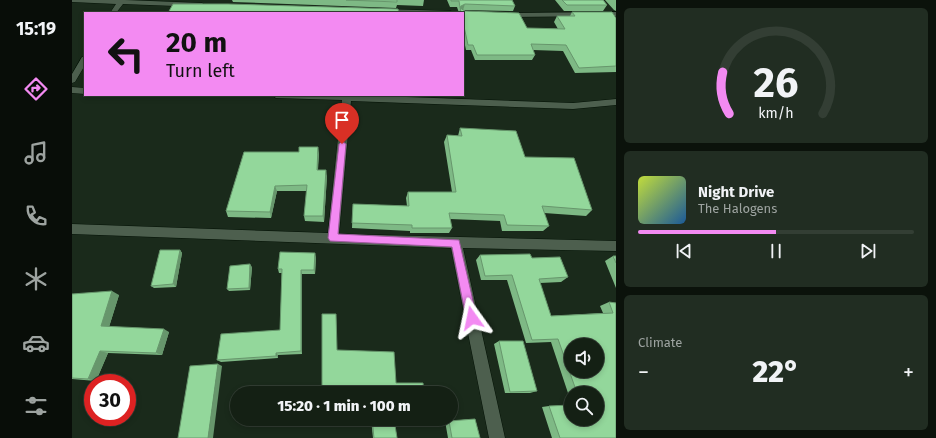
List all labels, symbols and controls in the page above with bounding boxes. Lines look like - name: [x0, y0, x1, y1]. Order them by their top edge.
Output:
- text: 15:19: [16, 18, 56, 40]
- text: 20 m: [166, 26, 227, 59]
- icon: left: [100, 28, 152, 80]
- text: 26: [754, 57, 798, 107]
- text: Turn left: [166, 60, 235, 82]
- icon: directions: [22, 75, 50, 103]
- pin: [325, 103, 359, 144]
- text: km/h: [758, 104, 794, 121]
- icon: arrive: [331, 109, 353, 131]
- icon: music: [22, 139, 50, 167]
- text: Night Drive: [698, 183, 774, 201]
- text: The Halogens: [698, 201, 777, 216]
- icon: phone: [22, 202, 50, 230]
- icon: previous: [673, 240, 695, 262]
- icon: pause: [765, 240, 787, 262]
- icon: next: [857, 240, 879, 262]
- icon: climate: [22, 265, 50, 293]
- position arrow: [451, 297, 493, 339]
- icon: car: [22, 329, 50, 357]
- text: Climate: [638, 335, 682, 350]
- map controls: [564, 338, 604, 426]
- button: sound: [564, 338, 604, 378]
- text: 22°: [753, 354, 800, 390]
- text: −: [638, 359, 649, 386]
- text: +: [903, 359, 914, 386]
- speed limit sign: 30: [84, 374, 136, 426]
- button: search: [564, 386, 604, 426]
- icon: filters: [22, 392, 50, 420]
- text: 15:20 · 1 min · 100 m: [277, 397, 411, 415]

